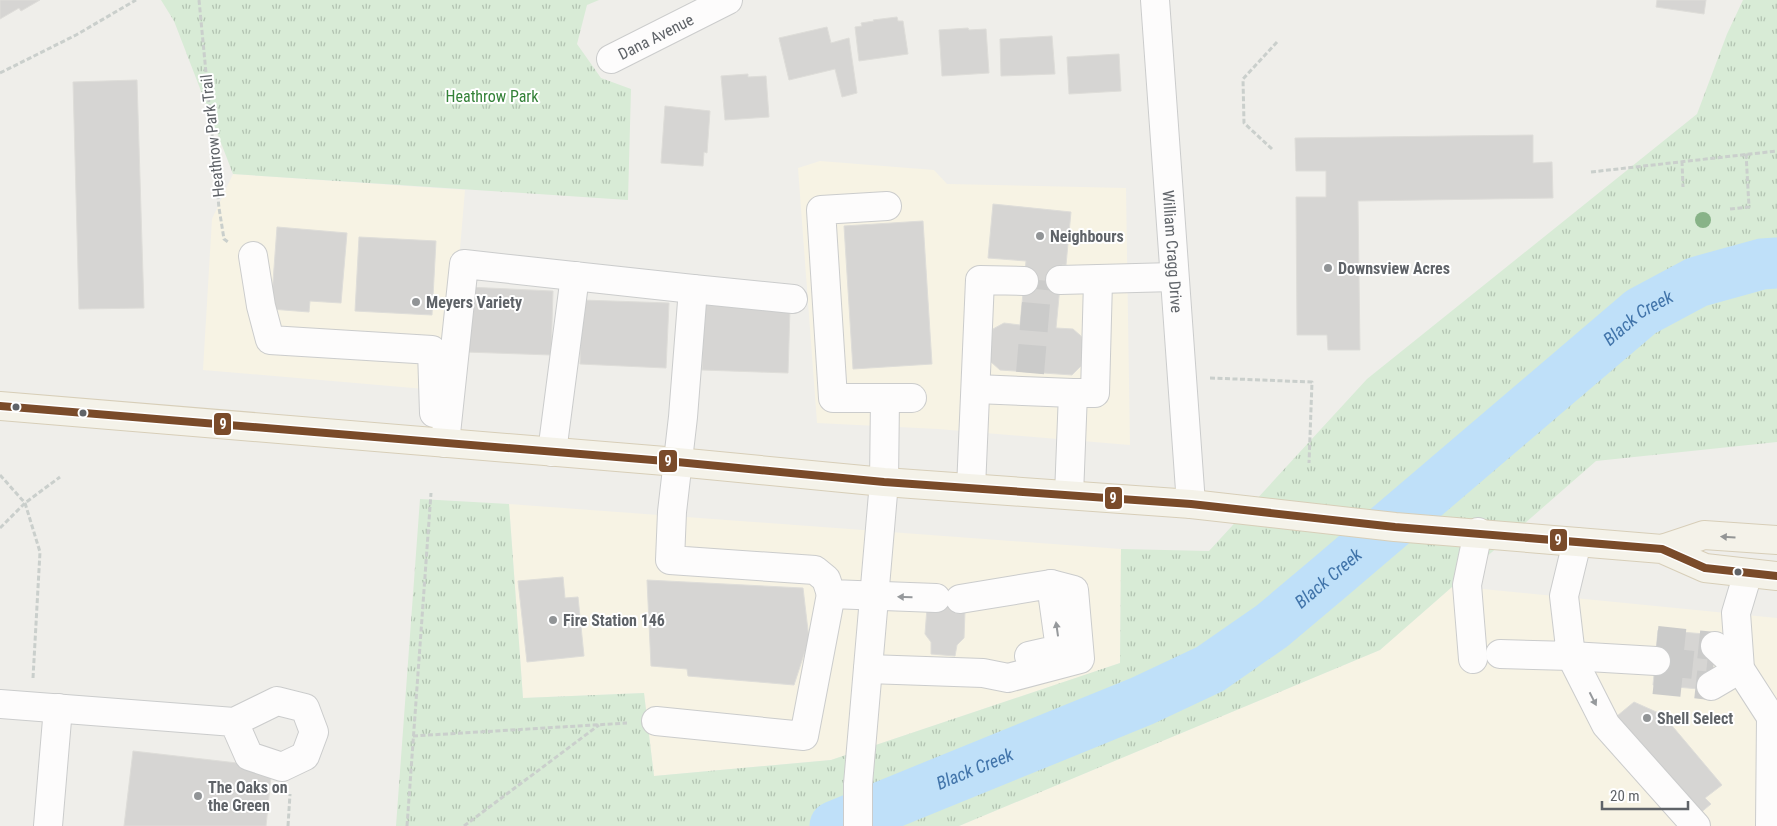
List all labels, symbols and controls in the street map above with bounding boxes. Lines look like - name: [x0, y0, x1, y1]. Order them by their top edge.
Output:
- street label: Dana Avenue: [615, 10, 697, 64]
- street label: Heathrow Park Trail: [197, 74, 228, 198]
- park label: Heathrow Park: [446, 87, 539, 106]
- street label: William Cragg Drive: [1159, 189, 1186, 313]
- place label: Neighbours: [1050, 227, 1124, 246]
- marker: Neighbours: [1034, 230, 1046, 242]
- place label: Downsview Acres: [1338, 259, 1450, 278]
- marker: Downsview Acres: [1322, 262, 1334, 274]
- water label: Black Creek: [1599, 285, 1678, 350]
- place label: Meyers Variety: [426, 293, 522, 312]
- marker: Meyers Variety: [410, 296, 422, 308]
- unlabelled marker: [11, 402, 21, 412]
- unlabelled marker: [78, 408, 88, 418]
- line badge: 9: [213, 412, 232, 436]
- text: 9: [219, 416, 227, 432]
- line badge: 9: [658, 449, 678, 473]
- text: 9: [664, 453, 672, 469]
- line badge: 9: [1104, 486, 1123, 510]
- text: 9: [1109, 490, 1117, 506]
- line badge: 9: [1549, 528, 1568, 552]
- text: 9: [1554, 532, 1562, 548]
- one-way arrow: [1720, 532, 1736, 540]
- water label: Black Creek: [1290, 543, 1367, 612]
- unlabelled marker: [1733, 567, 1743, 577]
- one-way arrow: [897, 593, 913, 601]
- place label: Fire Station 146: [563, 611, 665, 630]
- marker: Fire Station 146: [547, 614, 559, 626]
- one-way arrow: [1053, 620, 1061, 636]
- one-way arrow: [1590, 692, 1598, 706]
- place label: Shell Select: [1657, 709, 1733, 728]
- marker: Shell Select: [1641, 712, 1653, 724]
- water label: Black Creek: [933, 743, 1017, 794]
- place label: The Oaks on the Green: [208, 778, 288, 815]
- scale bar: [1602, 778, 1688, 810]
- text: 20 m: [1610, 787, 1640, 805]
- marker: The Oaks on the Green: [192, 790, 204, 802]

